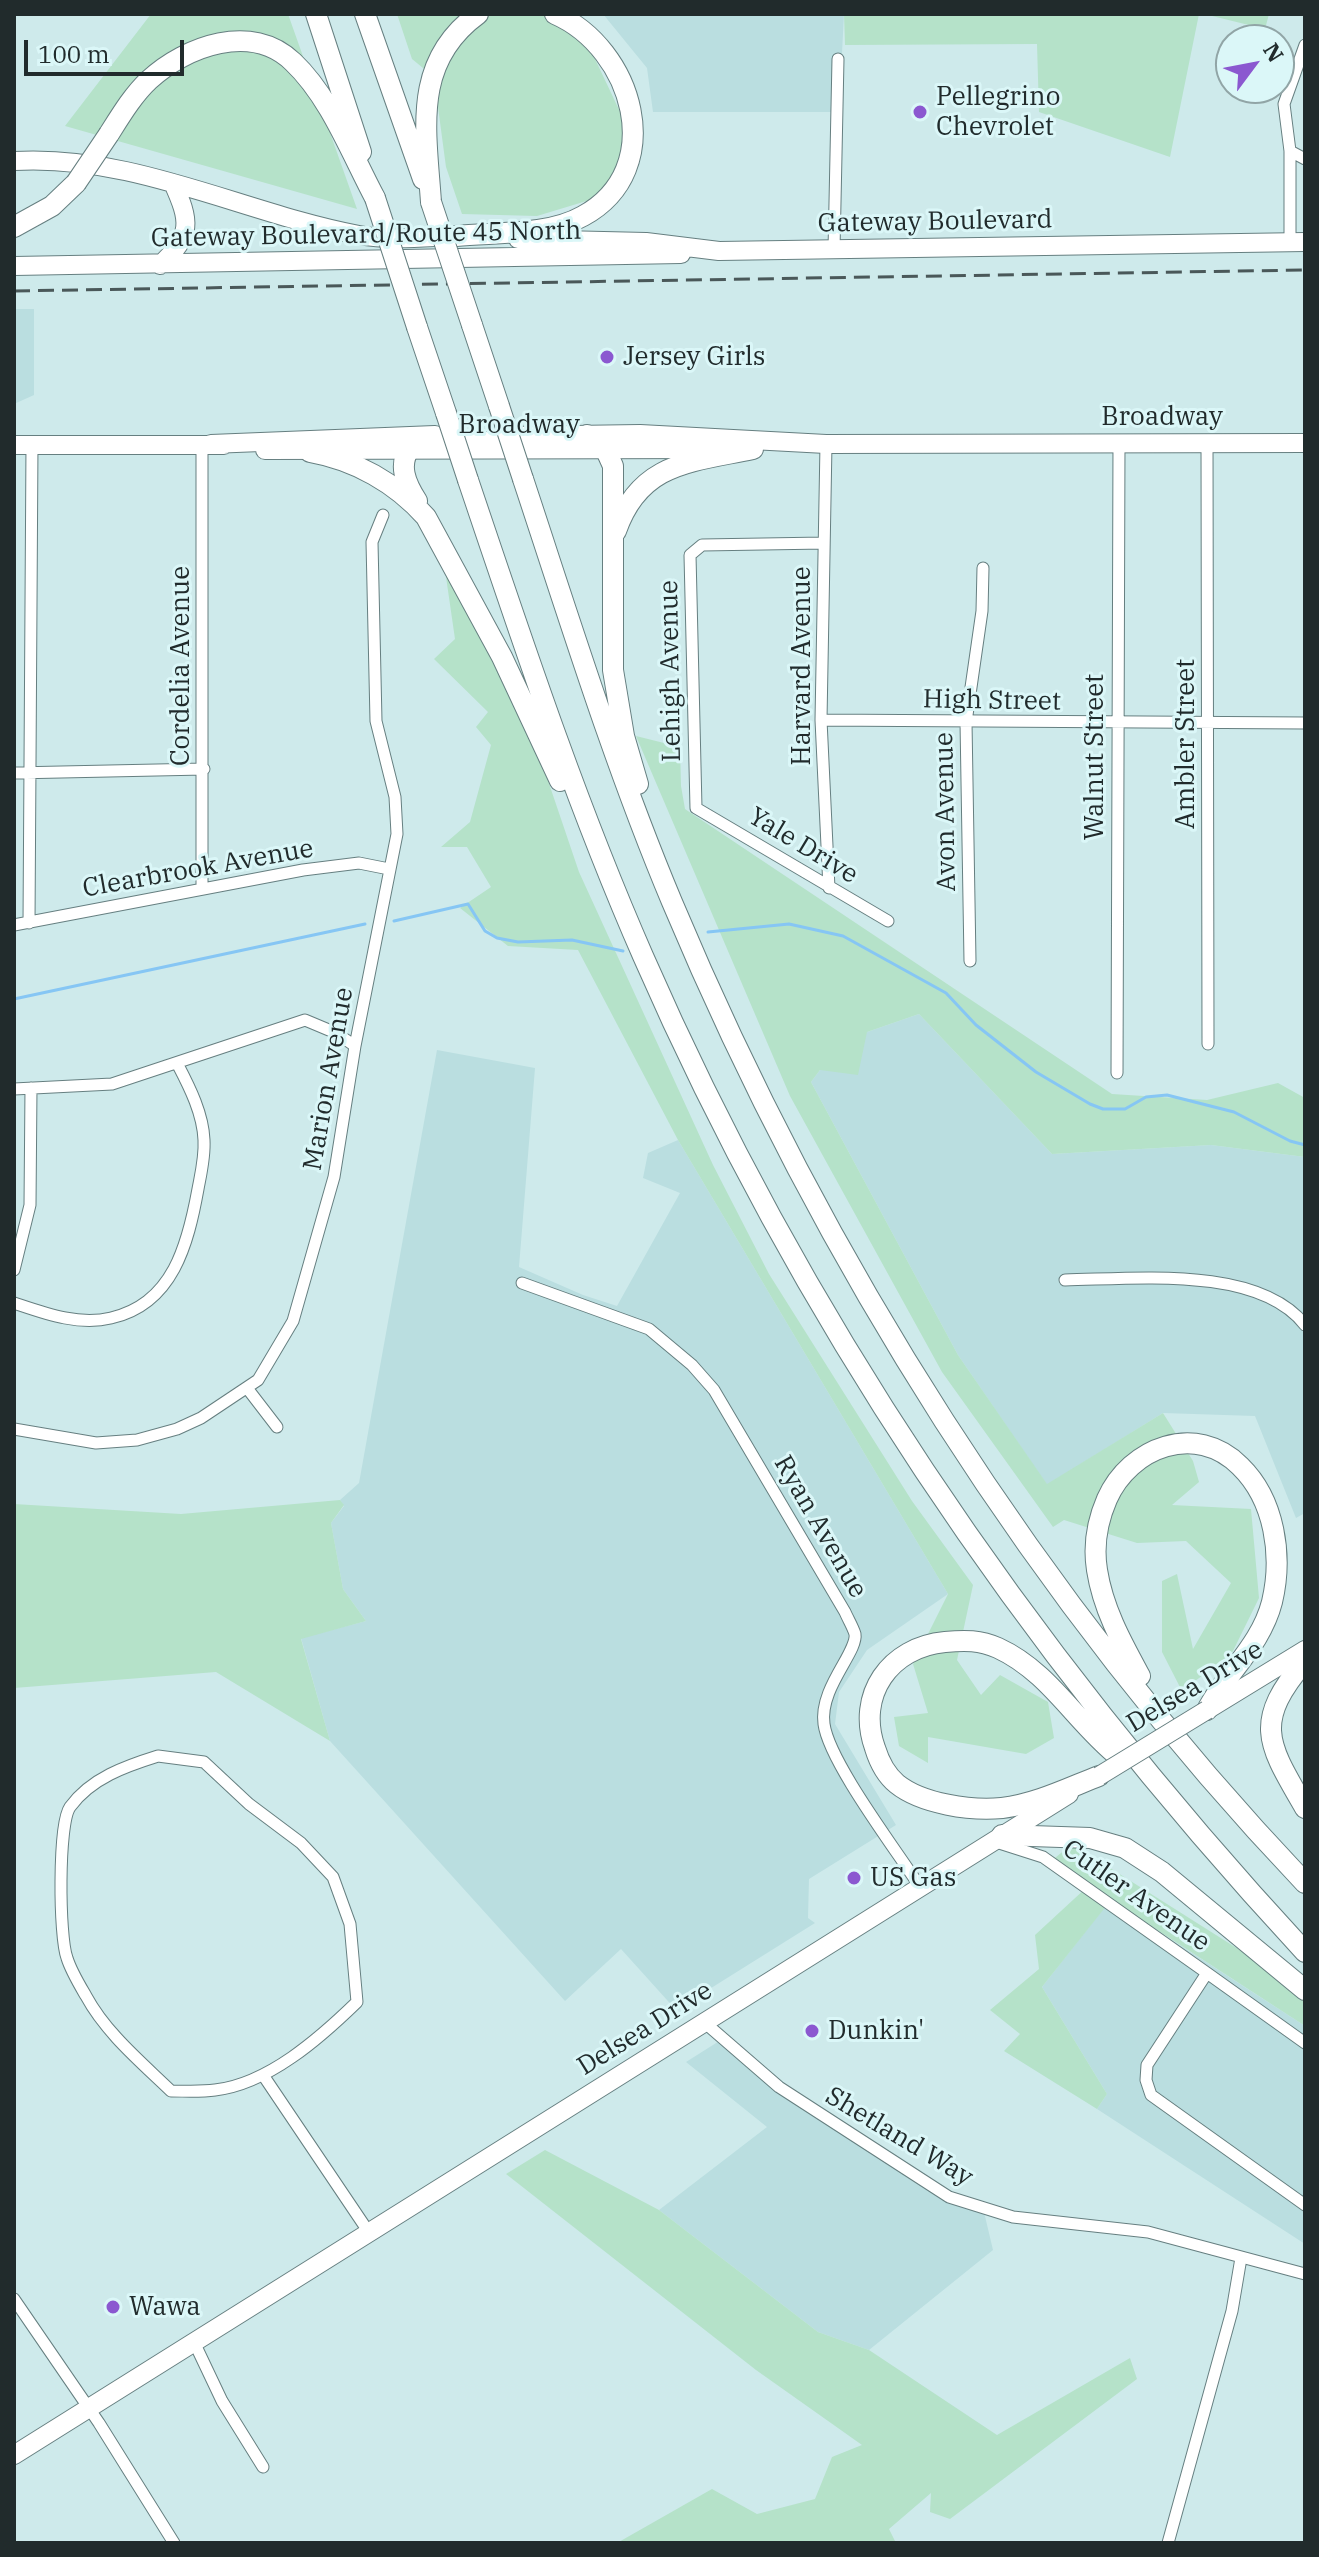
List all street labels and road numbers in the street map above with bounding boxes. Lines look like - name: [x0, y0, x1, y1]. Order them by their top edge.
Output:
- street label: Gateway Boulevard: [817, 204, 1053, 240]
- street label: Gateway Boulevard/Route 45 North: [150, 216, 582, 254]
- street label: Broadway: [1101, 401, 1223, 433]
- street label: Broadway: [458, 409, 580, 441]
- street label: Cordelia Avenue: [165, 566, 197, 766]
- street label: Harvard Avenue: [786, 566, 818, 766]
- street label: Lehigh Avenue: [654, 580, 688, 762]
- street label: Ambler Street: [1170, 659, 1202, 829]
- street label: Walnut Street: [1079, 674, 1111, 840]
- street label: High Street: [923, 684, 1061, 718]
- street label: Avon Avenue: [929, 732, 963, 892]
- street label: Yale Drive: [743, 801, 863, 891]
- street label: Clearbrook Avenue: [80, 833, 316, 905]
- street label: Marion Avenue: [298, 985, 360, 1173]
- street label: Ryan Avenue: [767, 1450, 873, 1604]
- street label: Delsea Drive: [1121, 1634, 1269, 1740]
- street label: Cutler Avenue: [1056, 1834, 1216, 1958]
- street label: Delsea Drive: [572, 1975, 718, 2083]
- street label: Shetland Way: [820, 2081, 978, 2193]

